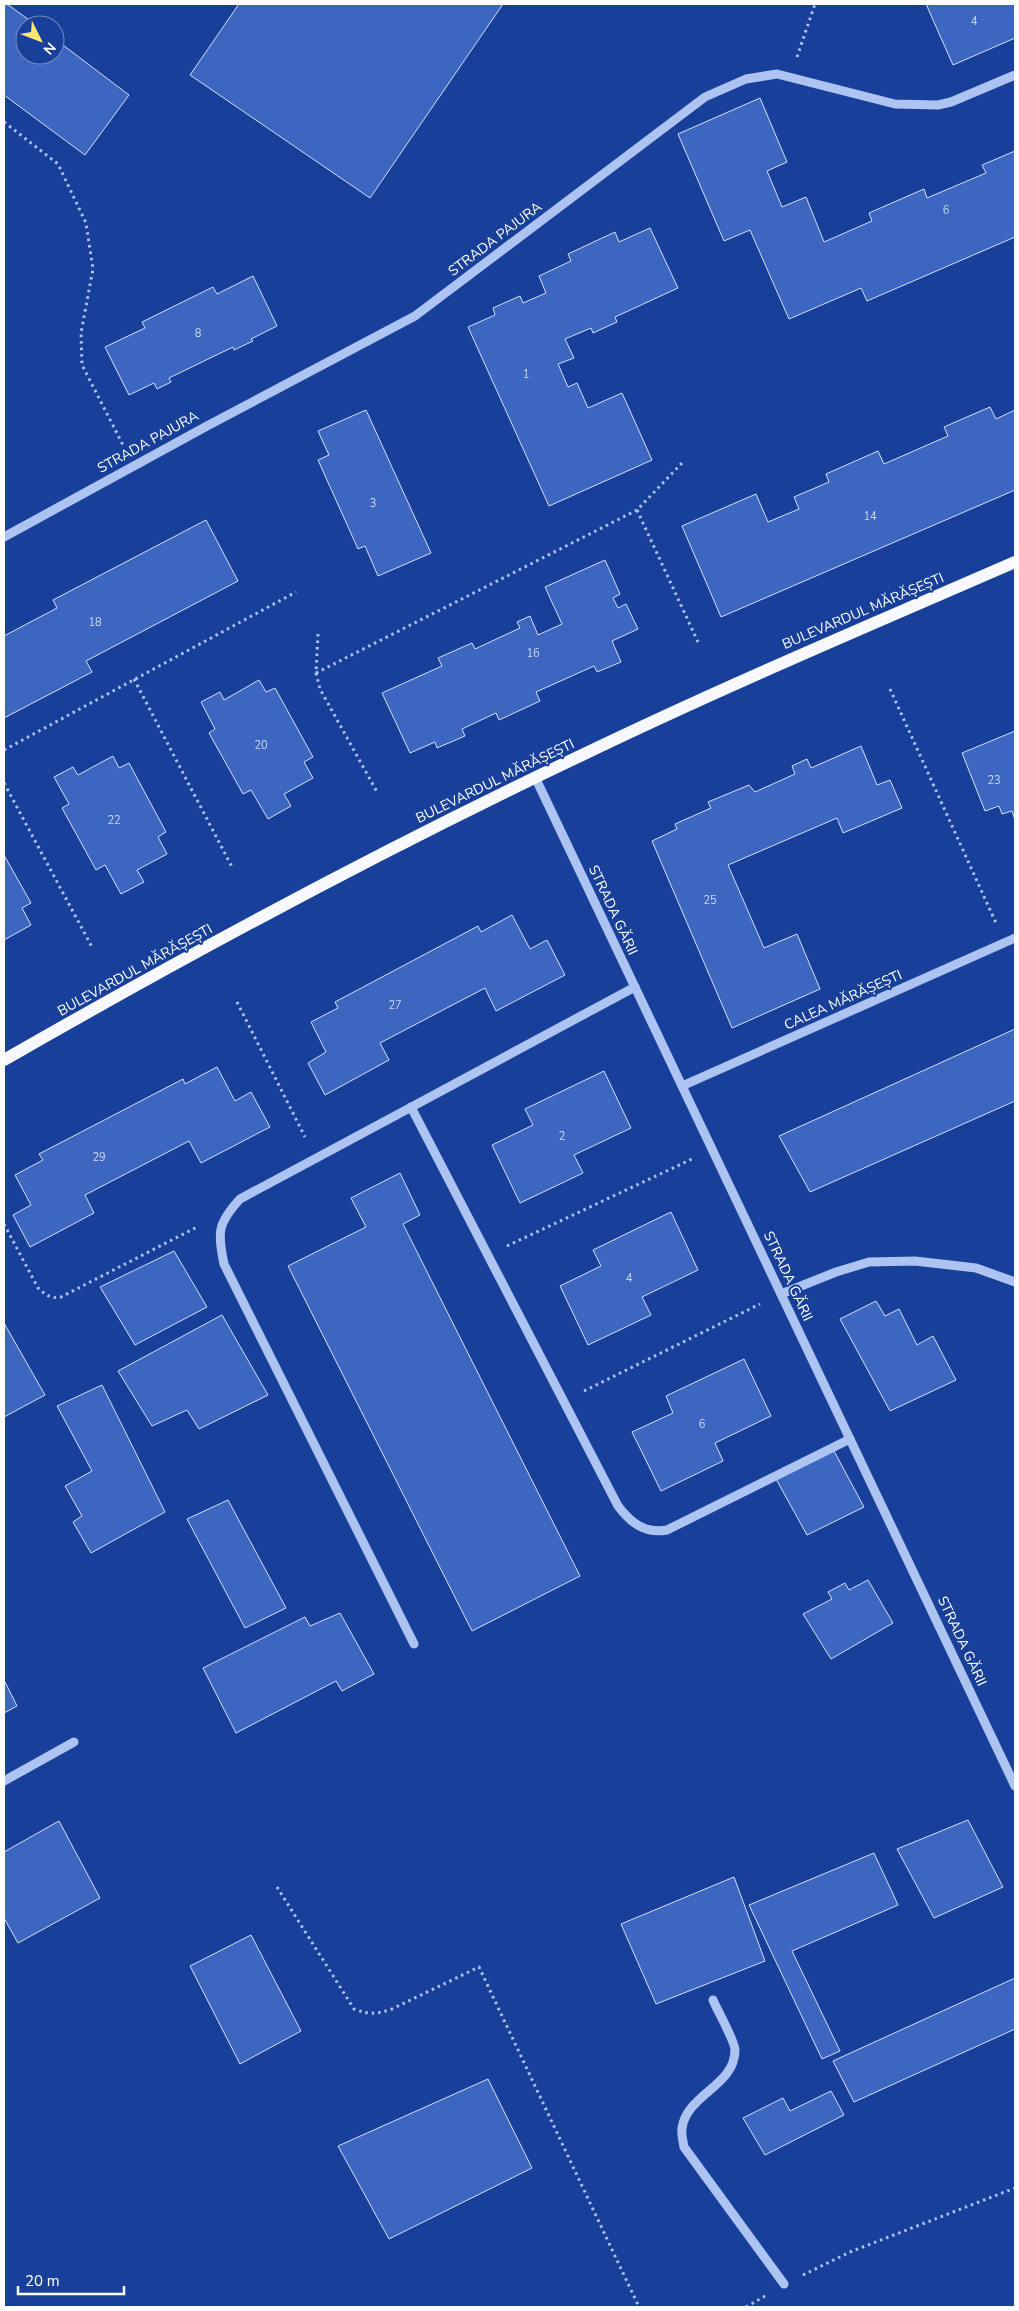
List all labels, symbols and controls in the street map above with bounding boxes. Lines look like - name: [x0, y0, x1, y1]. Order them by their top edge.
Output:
- house number: 4: [971, 14, 978, 29]
- north arrow: [15, 15, 65, 65]
- text: N: [39, 38, 60, 59]
- street label: STRADA PAJURA: [444, 197, 546, 281]
- house number: 6: [943, 203, 950, 218]
- house number: 8: [195, 326, 202, 341]
- house number: 1: [523, 367, 529, 382]
- street label: STRADA PAJURA: [94, 406, 202, 478]
- house number: 3: [370, 496, 376, 511]
- house number: 14: [863, 509, 877, 524]
- street label: BULEVARDUL MĂRĂȘEȘTI: [779, 568, 947, 654]
- house number: 18: [88, 615, 102, 630]
- house number: 16: [526, 646, 540, 661]
- street label: BULEVARDUL MĂRĂȘEȘTI: [413, 734, 577, 828]
- house number: 20: [254, 738, 268, 753]
- house number: 23: [987, 773, 1001, 788]
- house number: 22: [107, 813, 121, 828]
- street label: STRADA GĂRII: [584, 862, 642, 958]
- house number: 25: [703, 893, 717, 908]
- street label: BULEVARDUL MĂRĂȘEȘTI: [54, 919, 216, 1021]
- street label: CALEA MĂRĂȘEȘTI: [781, 965, 905, 1035]
- house number: 27: [388, 998, 402, 1013]
- house number: 2: [559, 1129, 565, 1144]
- house number: 29: [92, 1150, 106, 1165]
- street label: STRADA GĂRII: [759, 1228, 817, 1324]
- house number: 4: [626, 1271, 633, 1286]
- house number: 6: [699, 1417, 706, 1432]
- street label: STRADA GĂRII: [933, 1593, 991, 1689]
- scale bar: [18, 2264, 124, 2296]
- text: 20 m: [25, 2271, 60, 2291]

